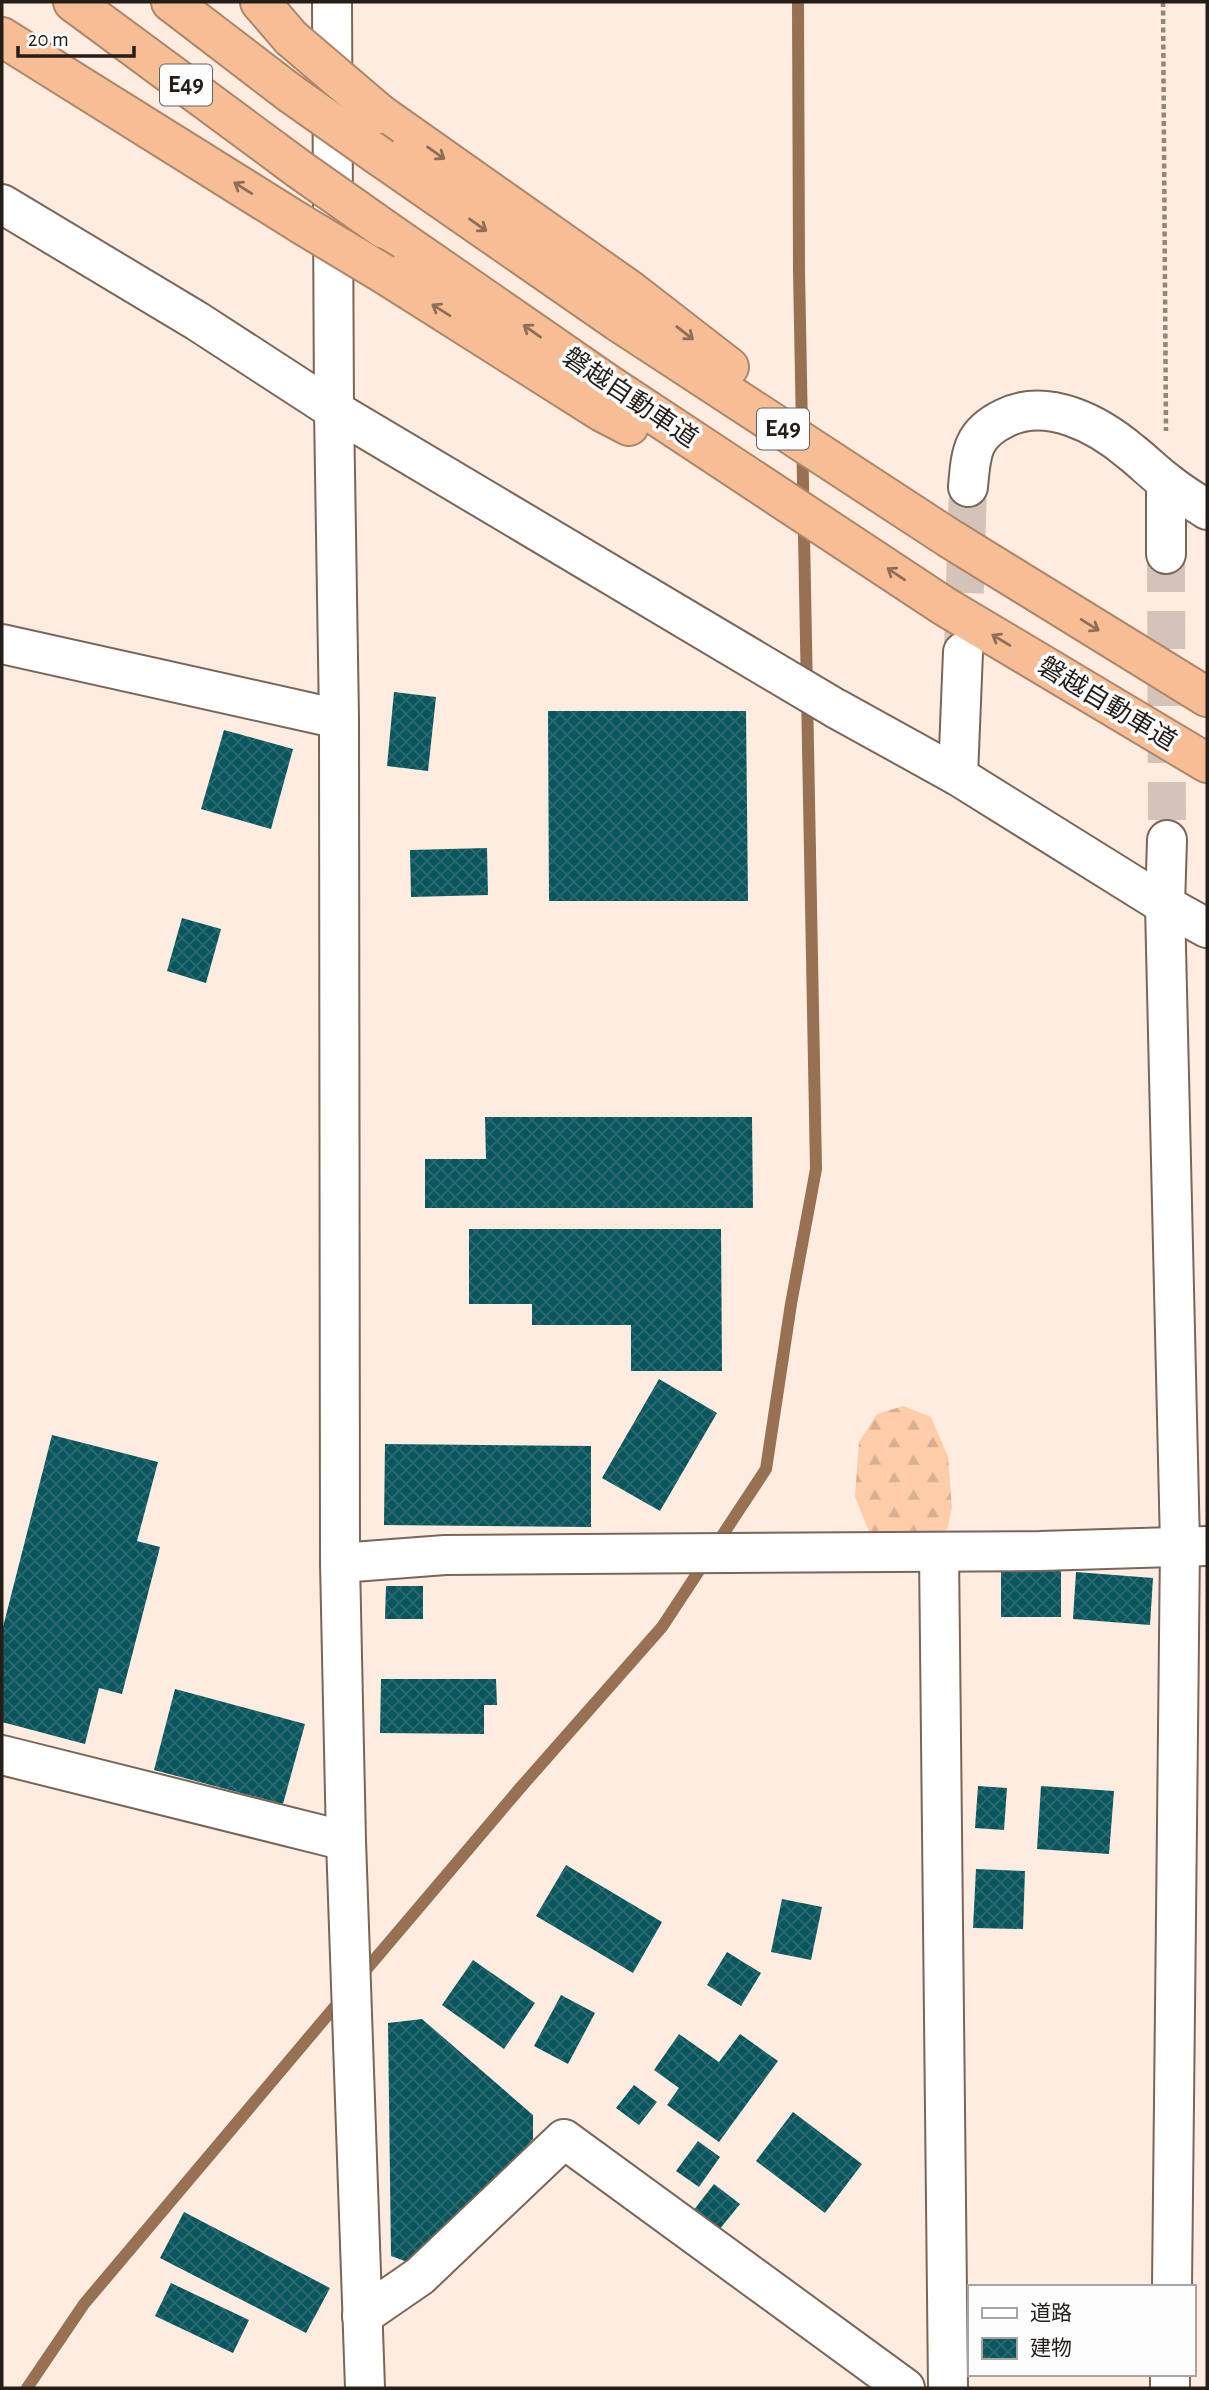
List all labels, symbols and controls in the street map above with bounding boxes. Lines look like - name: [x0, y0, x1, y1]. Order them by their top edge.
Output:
- scale bar: [18, 14, 133, 58]
- text: 20 m: [28, 29, 69, 50]
- road number: E49: [160, 64, 212, 106]
- one-way arrow: [426, 146, 445, 160]
- one-way arrow: [234, 180, 254, 194]
- one-way arrow: [468, 218, 487, 232]
- one-way arrow: [431, 303, 451, 317]
- one-way arrow: [522, 324, 542, 338]
- one-way arrow: [675, 325, 693, 340]
- street label: 磐越自動車道: [558, 342, 703, 452]
- road number: E49: [757, 408, 809, 449]
- one-way arrow: [887, 567, 906, 581]
- one-way arrow: [1080, 618, 1100, 632]
- one-way arrow: [992, 633, 1012, 647]
- street label: 磐越自動車道: [1033, 651, 1182, 755]
- legend: [968, 2285, 1195, 2376]
- text: 道路: [1030, 2302, 1072, 2324]
- text: 建物: [1030, 2337, 1072, 2359]

